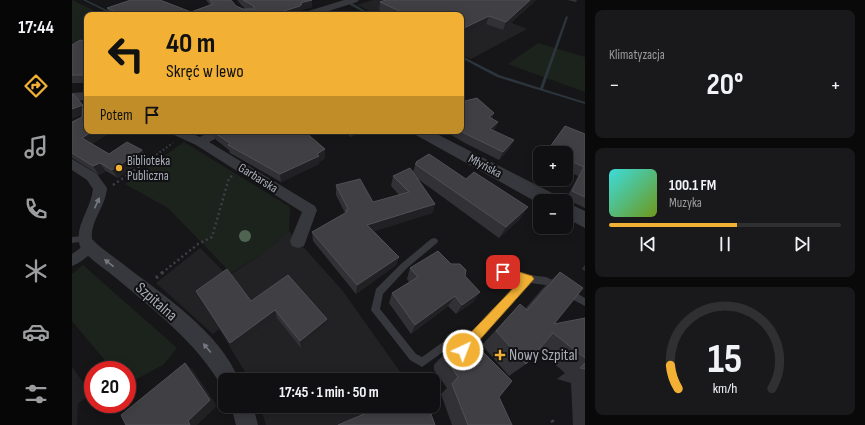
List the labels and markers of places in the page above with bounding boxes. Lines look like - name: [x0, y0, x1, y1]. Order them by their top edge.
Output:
- place label: Biblioteka Publiczna: [127, 153, 170, 184]
- marker: Biblioteka Publiczna: [114, 163, 124, 173]
- pin: [486, 255, 520, 289]
- place label: Nowy Szpital: [509, 346, 578, 365]
- marker: Nowy Szpital: [494, 349, 506, 361]

